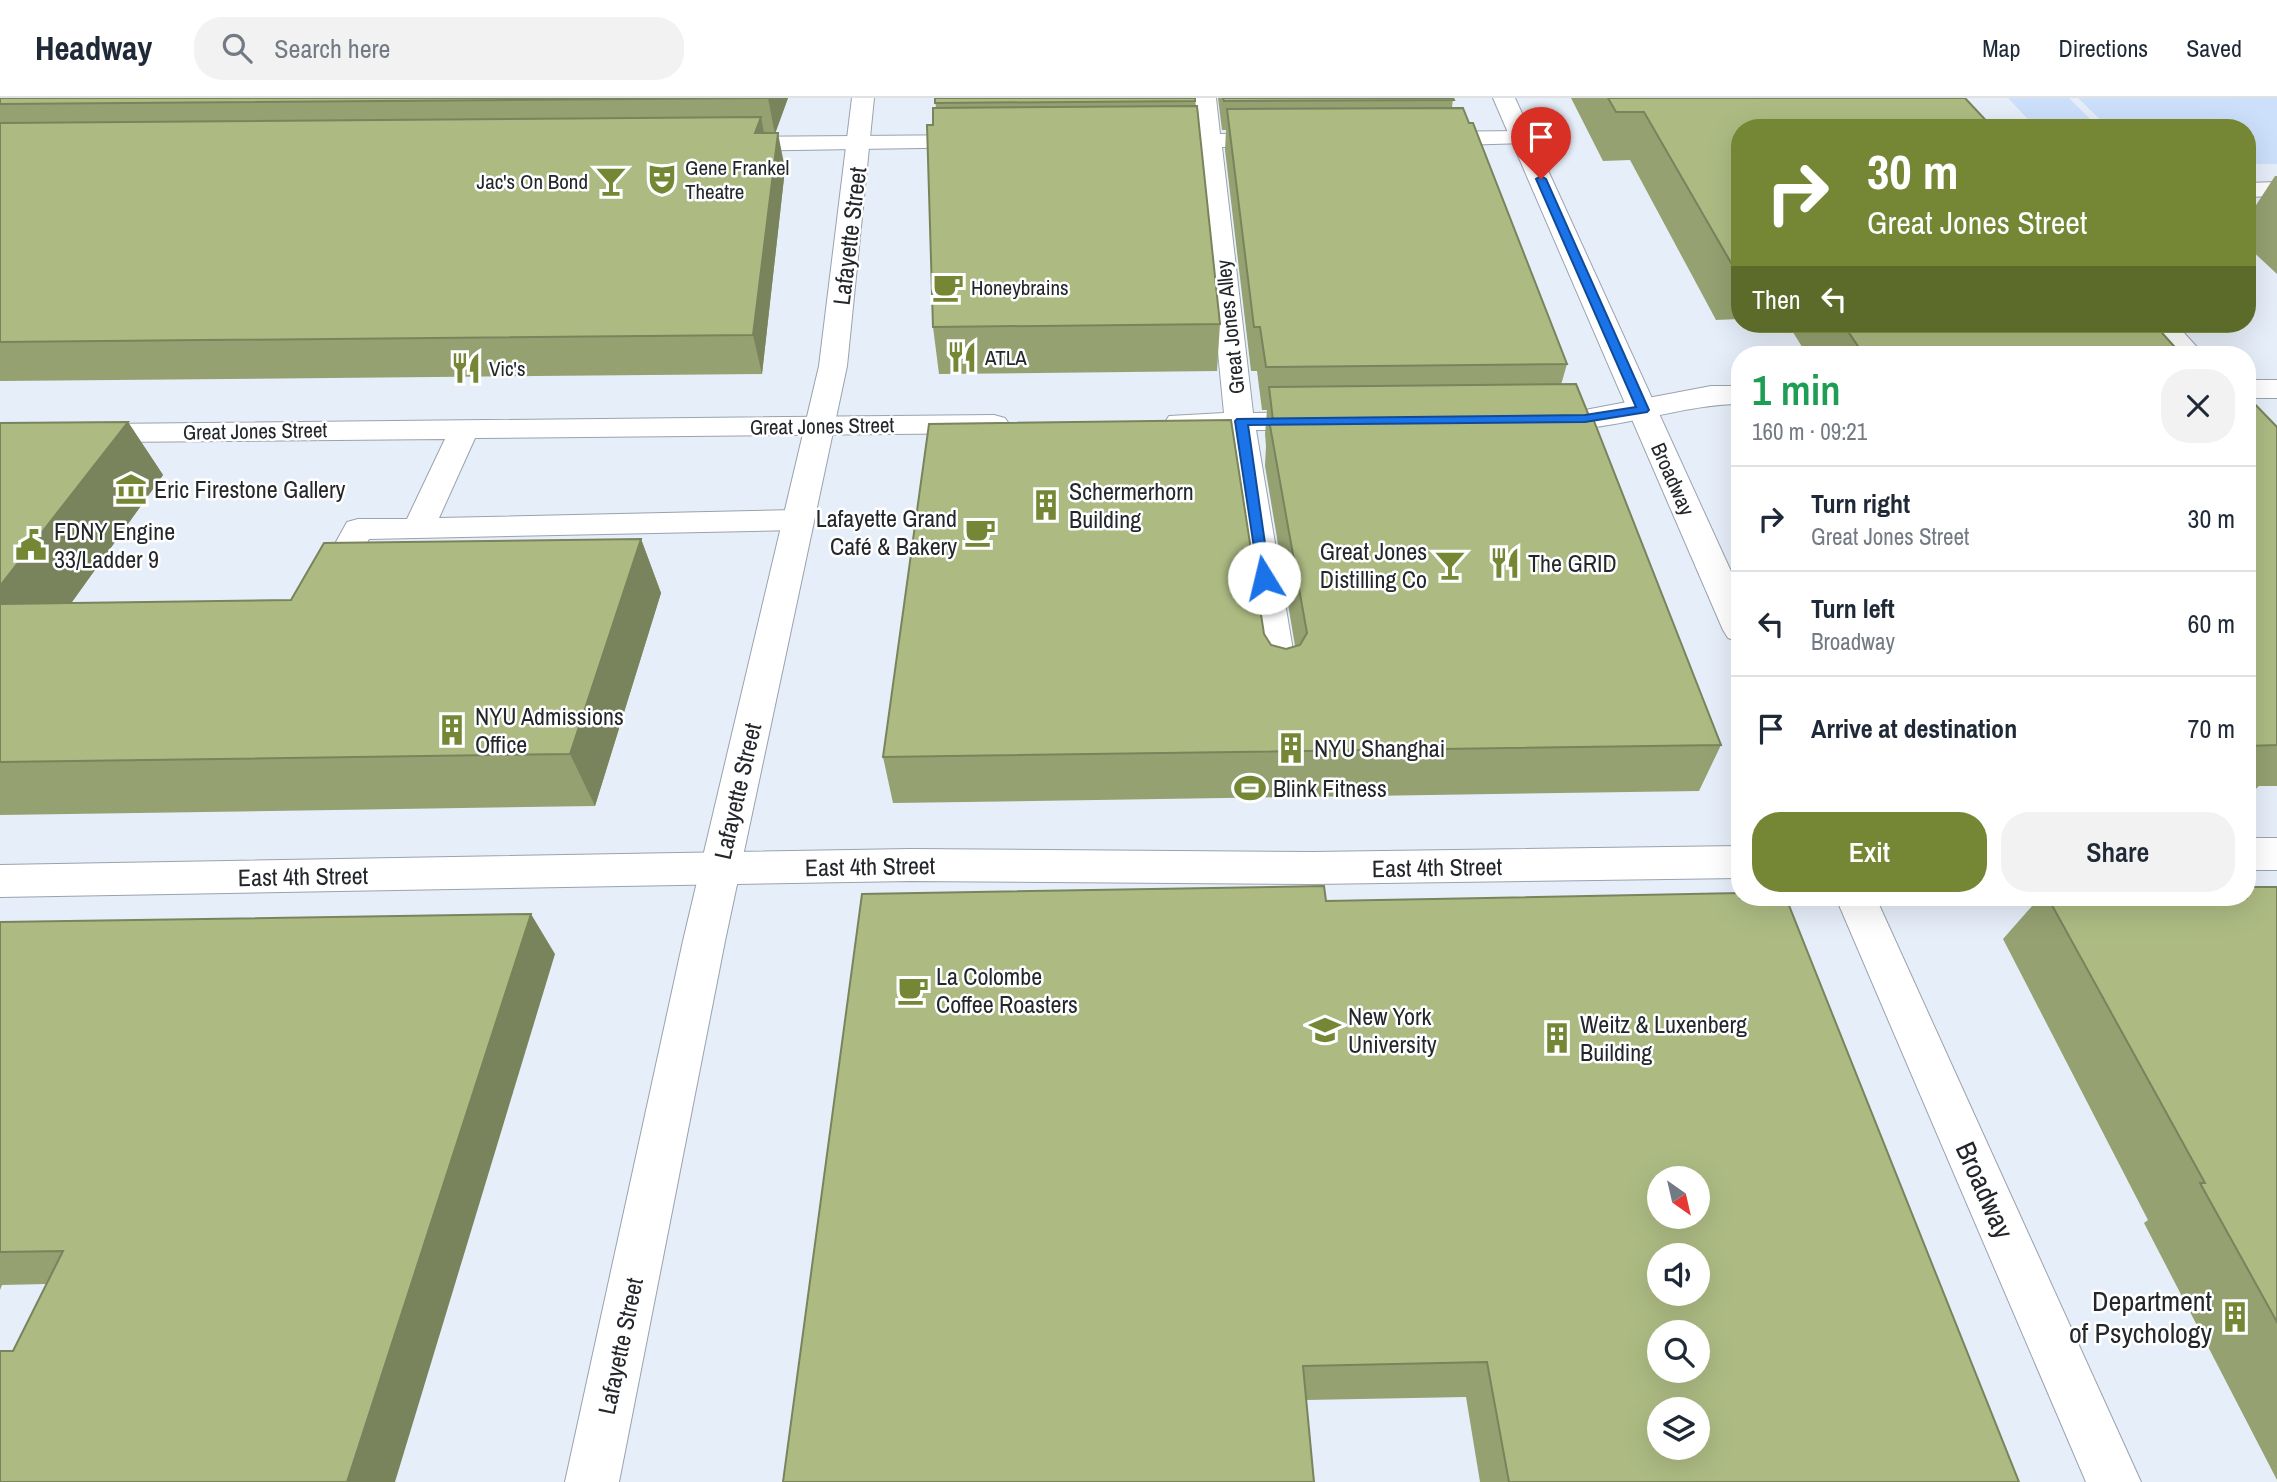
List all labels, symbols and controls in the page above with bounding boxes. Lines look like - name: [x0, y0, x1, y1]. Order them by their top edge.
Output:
- search box: [194, 17, 684, 80]
- text: Headway: [35, 26, 152, 70]
- icon: search: [218, 29, 256, 67]
- text: Search here: [274, 31, 390, 66]
- text: Map: [1982, 32, 2020, 64]
- text: Directions: [2058, 32, 2148, 64]
- text: Saved: [2186, 32, 2242, 64]
- pin: [1511, 107, 1571, 179]
- icon: arrive: [1522, 118, 1560, 156]
- text: 30 m: [1867, 138, 1959, 204]
- icon: right: [1752, 147, 1843, 238]
- place label: Gene Frankel Theatre: [685, 153, 789, 206]
- theatre icon: Gene Frankel Theatre: [645, 162, 679, 196]
- bar icon: Jac's On Bond: [594, 164, 628, 198]
- street label: Lafayette Street: [825, 165, 873, 307]
- place label: Jac's On Bond: [477, 167, 588, 196]
- text: Great Jones Street: [1867, 201, 2087, 244]
- street label: Great Jones Alley: [1208, 258, 1251, 396]
- cafe icon: Honeybrains: [931, 270, 965, 304]
- place label: Honeybrains: [971, 273, 1069, 302]
- icon: left: [1815, 280, 1853, 318]
- text: Then: [1752, 282, 1801, 317]
- restaurant icon: ATLA: [945, 340, 979, 374]
- place label: ATLA: [984, 343, 1027, 372]
- restaurant icon: Vic's: [449, 351, 483, 385]
- place label: Vic's: [489, 354, 526, 383]
- text: 1 min: [1752, 362, 1841, 418]
- button: close: [2161, 369, 2235, 443]
- street label: Great Jones Street: [749, 410, 895, 442]
- street label: Great Jones Street: [182, 415, 328, 447]
- text: 160 m · 09:21: [1752, 416, 1867, 447]
- street label: Broadway: [1644, 438, 1702, 520]
- museum icon: Eric Firestone Gallery: [114, 472, 148, 506]
- place label: Eric Firestone Gallery: [154, 473, 346, 505]
- place label: Schermerhorn Building: [1069, 475, 1194, 535]
- text: Turn right: [1811, 486, 1910, 521]
- building icon: Schermerhorn Building: [1029, 488, 1063, 522]
- icon: right: [1752, 500, 1790, 538]
- text: 30 m: [2188, 501, 2235, 536]
- place label: Lafayette Grand Café & Bakery: [816, 502, 957, 562]
- place label: FDNY Engine 33/Ladder 9: [54, 515, 175, 575]
- cafe icon: Lafayette Grand Café & Bakery: [963, 515, 997, 549]
- text: Great Jones Street: [1811, 521, 1969, 552]
- public building icon: FDNY Engine 33/Ladder 9: [14, 528, 48, 562]
- place label: Great Jones Distilling Co: [1320, 535, 1427, 595]
- position arrow: [1227, 541, 1301, 615]
- restaurant icon: The GRID: [1488, 546, 1522, 580]
- place label: The GRID: [1528, 547, 1617, 579]
- bar icon: Great Jones Distilling Co: [1433, 548, 1467, 582]
- text: Turn left: [1811, 591, 1895, 626]
- icon: left: [1752, 605, 1790, 643]
- text: 60 m: [2188, 606, 2235, 641]
- text: Broadway: [1811, 626, 1895, 657]
- place label: NYU Admissions Office: [475, 700, 624, 760]
- icon: arrive: [1752, 710, 1790, 748]
- text: Arrive at destination: [1811, 711, 2017, 746]
- text: 70 m: [2188, 711, 2235, 746]
- building icon: NYU Admissions Office: [435, 713, 469, 747]
- street label: Lafayette Street: [706, 719, 768, 862]
- building icon: NYU Shanghai: [1274, 731, 1308, 765]
- place label: NYU Shanghai: [1314, 732, 1445, 764]
- sports icon: Blink Fitness: [1233, 771, 1267, 805]
- place label: Blink Fitness: [1273, 772, 1387, 804]
- button: Exit: [1752, 812, 1987, 892]
- button: Share: [2001, 812, 2235, 892]
- street label: East 4th Street: [805, 849, 936, 883]
- street label: East 4th Street: [1372, 850, 1503, 884]
- street label: East 4th Street: [238, 859, 369, 893]
- place label: La Colombe Coffee Roasters: [936, 960, 1078, 1020]
- cafe icon: La Colombe Coffee Roasters: [896, 973, 930, 1007]
- place label: New York University: [1348, 1000, 1437, 1060]
- place label: Weitz & Luxenberg Building: [1580, 1008, 1747, 1068]
- school or university icon: New York University: [1308, 1013, 1342, 1047]
- building icon: Weitz & Luxenberg Building: [1540, 1021, 1574, 1055]
- street label: Broadway: [1947, 1136, 2023, 1245]
- north arrow: [1647, 1166, 1710, 1228]
- map controls: [1647, 1166, 1710, 1460]
- button: sound: [1647, 1243, 1710, 1306]
- street label: Lafayette Street: [590, 1274, 650, 1417]
- place label: Department of Psychology: [2069, 1282, 2213, 1352]
- building icon: Department of Psychology: [2218, 1300, 2252, 1334]
- button: search: [1647, 1320, 1710, 1383]
- button: layers: [1647, 1397, 1710, 1460]

